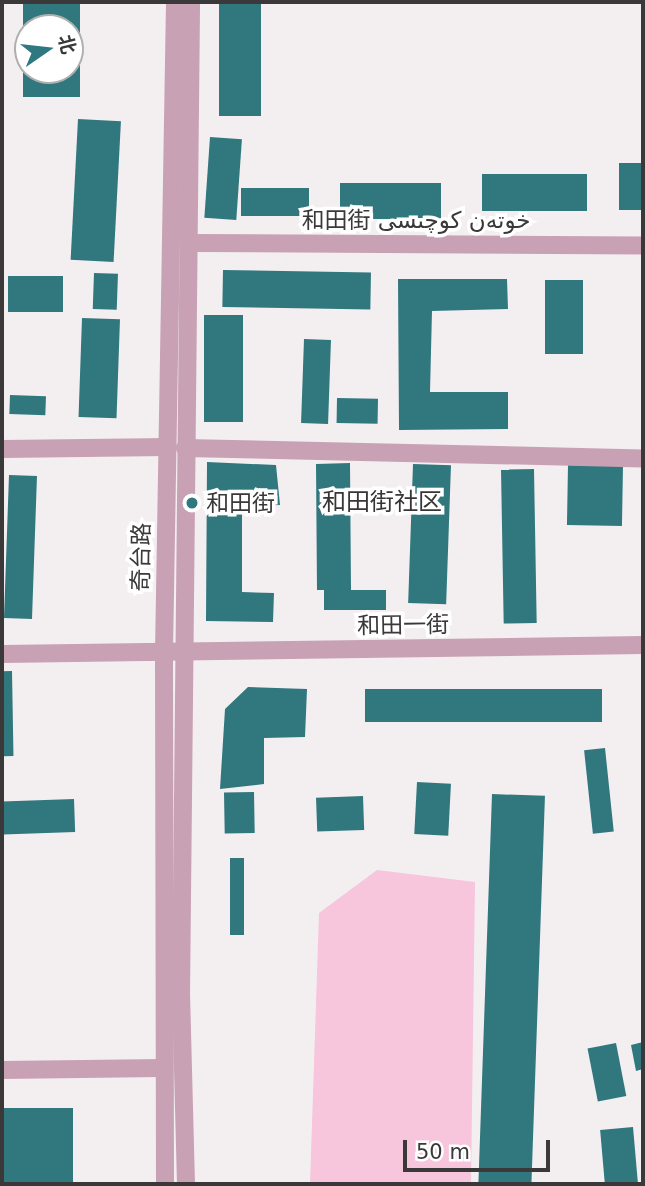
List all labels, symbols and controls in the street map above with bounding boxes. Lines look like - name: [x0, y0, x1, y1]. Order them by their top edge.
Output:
- north arrow: [14, 14, 84, 84]
- text: 北: [54, 33, 80, 56]
- street label: 和田街 خوتەن كوچىسى: [301, 206, 531, 234]
- place label: 和田街: [206, 489, 275, 517]
- district label: 和田街社区: [322, 489, 442, 517]
- marker: 和田街: [184, 495, 200, 511]
- street label: 奇台路: [127, 522, 155, 592]
- street label: 和田一街: [357, 610, 449, 640]
- scale bar: [407, 1126, 554, 1170]
- text: 50 m: [416, 1140, 470, 1164]

